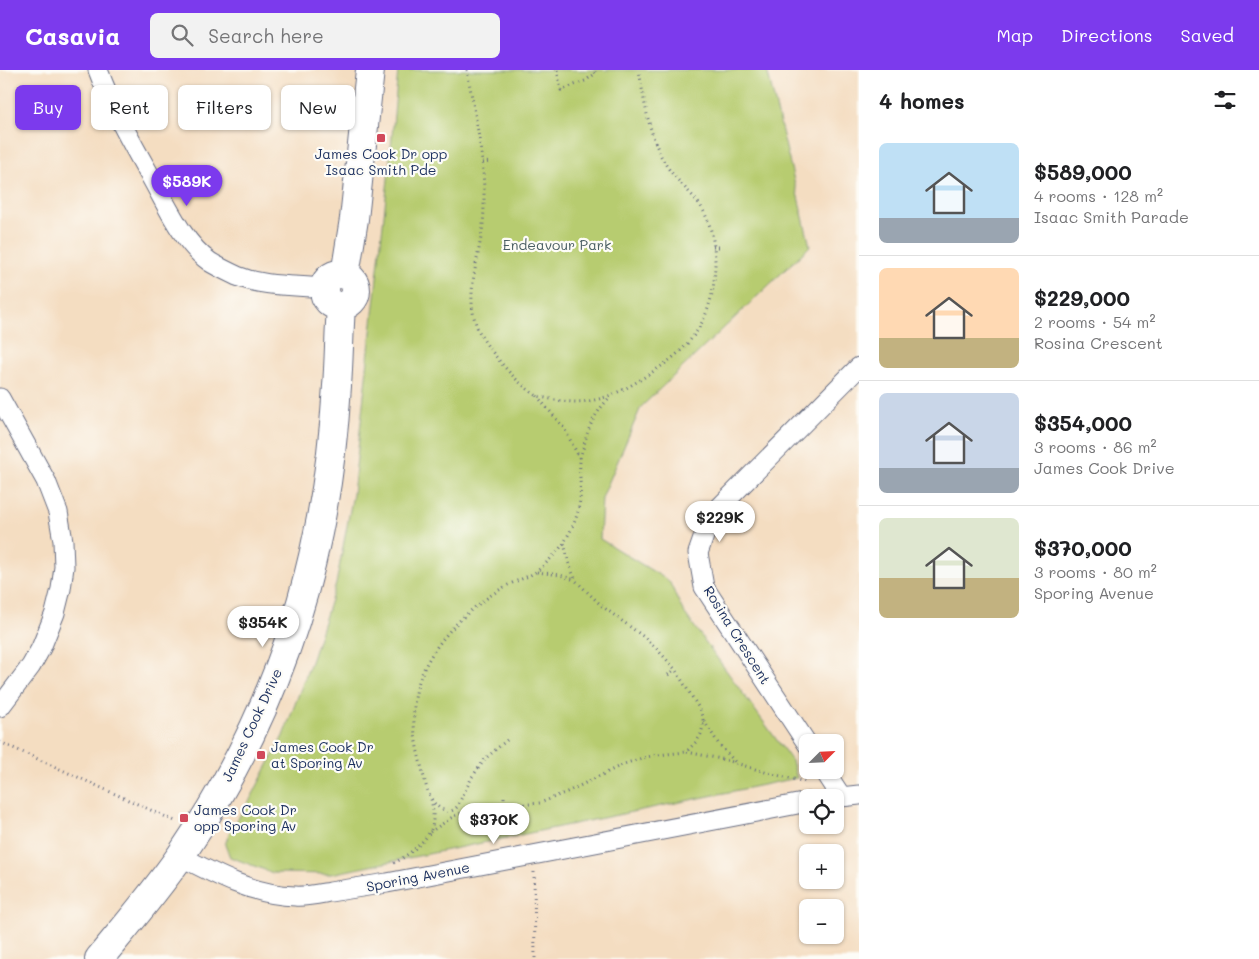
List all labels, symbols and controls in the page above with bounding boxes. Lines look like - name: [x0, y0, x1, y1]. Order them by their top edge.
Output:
- search box: [150, 13, 500, 58]
- text: Casavia: [25, 20, 120, 51]
- icon: search: [168, 21, 196, 49]
- text: Search here: [208, 23, 324, 48]
- text: Map: [996, 23, 1033, 47]
- text: Directions: [1061, 23, 1153, 47]
- text: Saved: [1181, 23, 1234, 47]
- chip: Buy: [15, 85, 81, 130]
- chip: Rent: [91, 85, 168, 130]
- chip: Filters: [178, 85, 271, 130]
- chip: New: [281, 85, 355, 130]
- icon: filters: [1211, 86, 1239, 114]
- text: 4 homes: [879, 87, 965, 114]
- marker: James Cook Dr opp Isaac Smith Pde: [375, 132, 387, 144]
- place label: James Cook Dr opp Isaac Smith Pde: [315, 144, 447, 179]
- text: $589,000: [1034, 158, 1132, 185]
- icon: home: [919, 163, 979, 223]
- pin: $589K: [152, 164, 222, 207]
- text: $589K: [162, 170, 212, 191]
- text: 4 rooms · 128 m²: [1034, 185, 1163, 206]
- text: Isaac Smith Parade: [1034, 206, 1189, 227]
- park label: Endeavour Park: [503, 235, 611, 254]
- text: $229,000: [1034, 284, 1130, 311]
- icon: home: [919, 288, 979, 348]
- text: 2 rooms · 54 m²: [1034, 311, 1155, 332]
- text: Rosina Crescent: [1034, 332, 1163, 353]
- text: $354,000: [1034, 409, 1132, 436]
- icon: home: [919, 413, 979, 473]
- text: 3 rooms · 86 m²: [1034, 436, 1157, 457]
- text: James Cook Drive: [1034, 457, 1175, 478]
- pin: $229K: [685, 500, 755, 543]
- text: $229K: [696, 506, 744, 527]
- text: $370,000: [1034, 534, 1132, 561]
- icon: home: [919, 538, 979, 598]
- text: 3 rooms · 80 m²: [1034, 561, 1157, 582]
- street label: Rosina Crescent: [700, 582, 775, 688]
- text: Sporing Avenue: [1034, 582, 1154, 603]
- pin: $354K: [228, 606, 298, 648]
- text: $354K: [238, 611, 288, 632]
- street label: James Cook Drive: [217, 665, 286, 785]
- north arrow: [799, 734, 844, 779]
- map controls: [799, 734, 844, 944]
- place label: James Cook Dr at Sporing Av: [271, 737, 374, 772]
- marker: James Cook Dr at Sporing Av: [255, 749, 267, 761]
- button: locate: [799, 789, 844, 834]
- place label: James Cook Dr opp Sporing Av: [194, 800, 297, 835]
- pin: $370K: [459, 802, 529, 845]
- text: $370K: [469, 808, 519, 829]
- marker: James Cook Dr opp Sporing Av: [178, 812, 190, 824]
- button: +: [799, 844, 844, 889]
- street label: Sporing Avenue: [365, 857, 471, 896]
- button: −: [799, 899, 844, 944]

